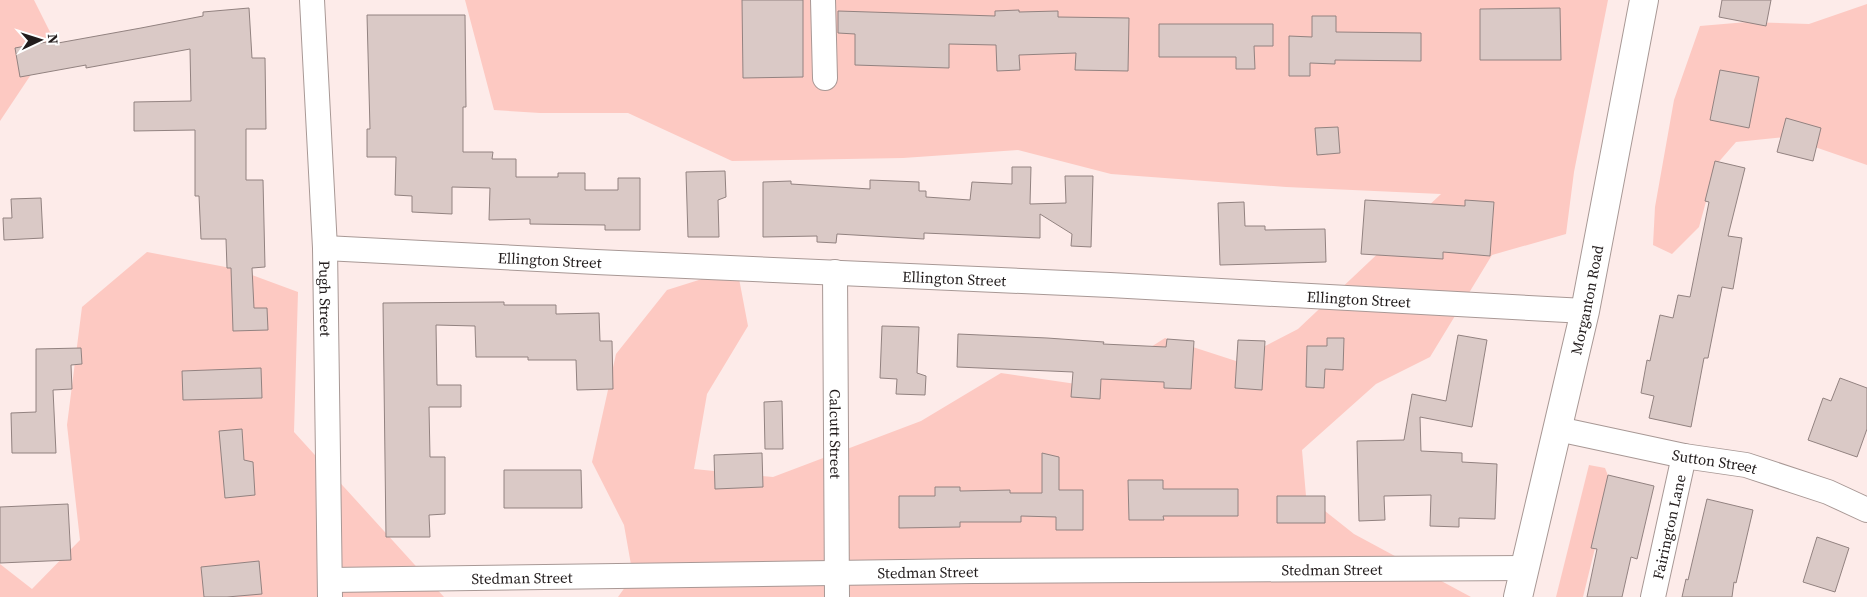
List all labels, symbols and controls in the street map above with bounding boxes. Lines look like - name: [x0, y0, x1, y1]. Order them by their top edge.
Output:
- north arrow: [15, 15, 65, 65]
- text: N: [43, 33, 63, 45]
- street label: Morganton Road: [1565, 243, 1608, 357]
- street label: Ellington Street: [497, 246, 602, 273]
- street label: Pugh Street: [315, 260, 337, 337]
- street label: Ellington Street: [902, 265, 1007, 291]
- street label: Ellington Street: [1306, 285, 1411, 312]
- street label: Calcutt Street: [825, 389, 847, 479]
- street label: Sutton Street: [1670, 443, 1760, 479]
- street label: Fairington Lane: [1647, 472, 1690, 581]
- street label: Stedman Street: [1281, 558, 1383, 580]
- street label: Stedman Street: [877, 560, 979, 583]
- street label: Stedman Street: [471, 566, 573, 589]

